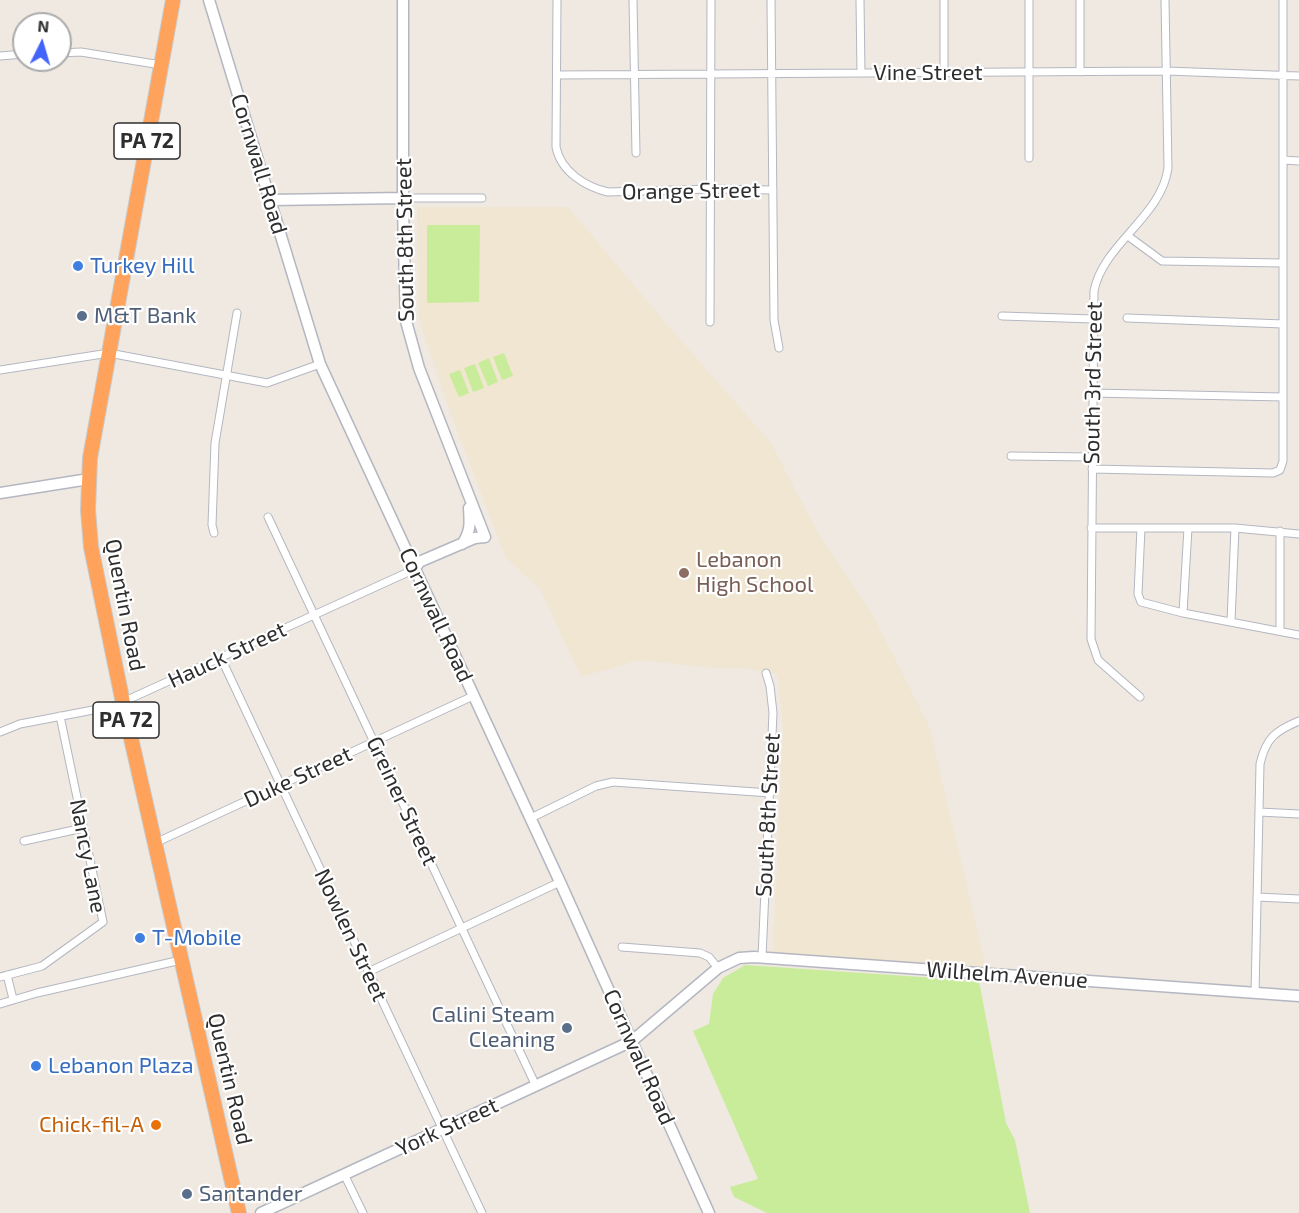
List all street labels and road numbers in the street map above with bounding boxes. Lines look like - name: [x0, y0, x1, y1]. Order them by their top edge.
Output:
- street label: Vine Street: [873, 60, 983, 86]
- street label: Cornwall Road: [225, 91, 293, 237]
- road number: PA 72: [114, 123, 180, 159]
- street label: South 8th Street: [390, 158, 420, 322]
- street label: Orange Street: [622, 177, 760, 205]
- street label: South 3rd Street: [1078, 301, 1108, 465]
- street label: Quentin Road: [99, 537, 151, 673]
- street label: Cornwall Road: [393, 544, 479, 686]
- street label: Hauck Street: [164, 616, 290, 694]
- road number: PA 72: [93, 702, 159, 738]
- street label: Greiner Street: [361, 732, 443, 870]
- street label: South 8th Street: [751, 732, 785, 898]
- street label: Duke Street: [240, 741, 356, 813]
- street label: Nancy Lane: [64, 797, 112, 915]
- street label: Nowlen Street: [309, 865, 393, 1005]
- street label: Wilhelm Avenue: [925, 956, 1089, 994]
- street label: Cornwall Road: [597, 985, 681, 1129]
- street label: Quentin Road: [202, 1011, 258, 1147]
- street label: York Street: [392, 1092, 502, 1162]

